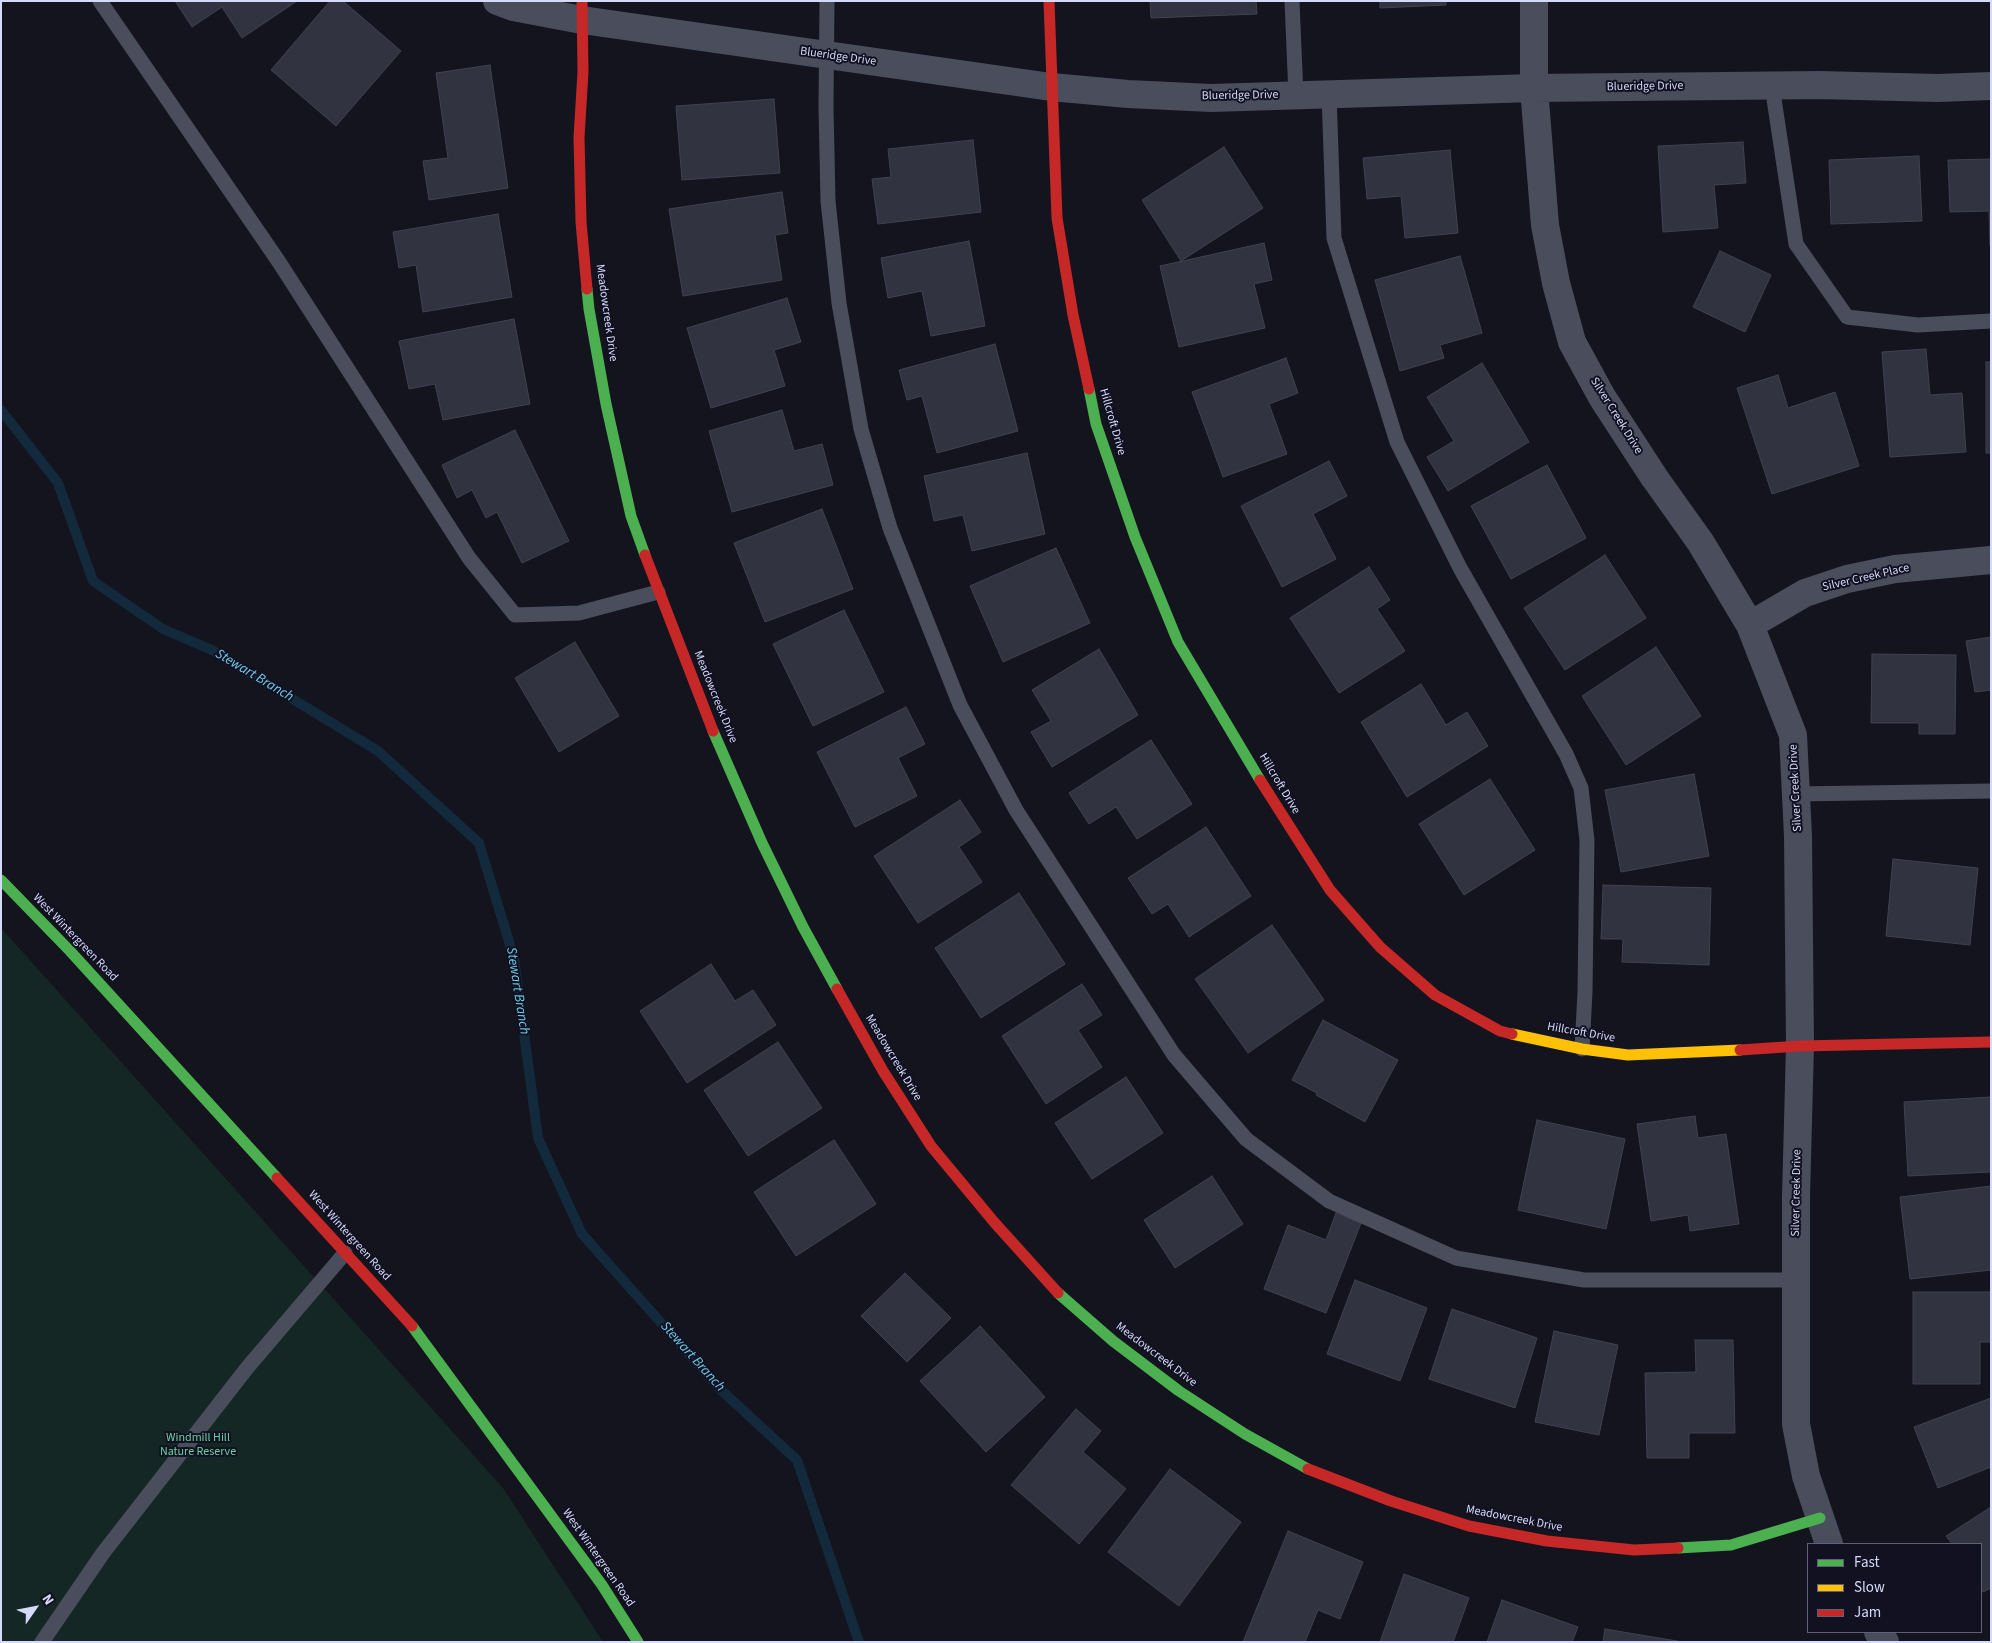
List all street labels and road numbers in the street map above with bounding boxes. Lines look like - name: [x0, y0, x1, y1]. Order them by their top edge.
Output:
- street label: Blueridge Drive: [799, 45, 877, 69]
- street label: Blueridge Drive: [1607, 79, 1683, 95]
- street label: Blueridge Drive: [1202, 88, 1278, 104]
- street label: Meadowcreek Drive: [592, 263, 620, 363]
- street label: Silver Creek Drive: [1587, 375, 1645, 457]
- street label: Hillcroft Drive: [1096, 387, 1128, 457]
- street label: Silver Creek Place: [1821, 561, 1911, 595]
- street label: Meadowcreek Drive: [690, 649, 740, 745]
- street label: Silver Creek Drive: [1787, 744, 1805, 832]
- street label: Hillcroft Drive: [1255, 751, 1303, 817]
- street label: West Wintergreen Road: [29, 891, 121, 985]
- street label: Meadowcreek Drive: [862, 1012, 924, 1104]
- street label: Hillcroft Drive: [1546, 1020, 1616, 1046]
- street label: Silver Creek Drive: [1789, 1149, 1805, 1237]
- street label: West Wintergreen Road: [305, 1188, 393, 1284]
- street label: Meadowcreek Drive: [1113, 1320, 1199, 1390]
- street label: Meadowcreek Drive: [1465, 1503, 1563, 1535]
- street label: West Wintergreen Road: [559, 1506, 637, 1610]

